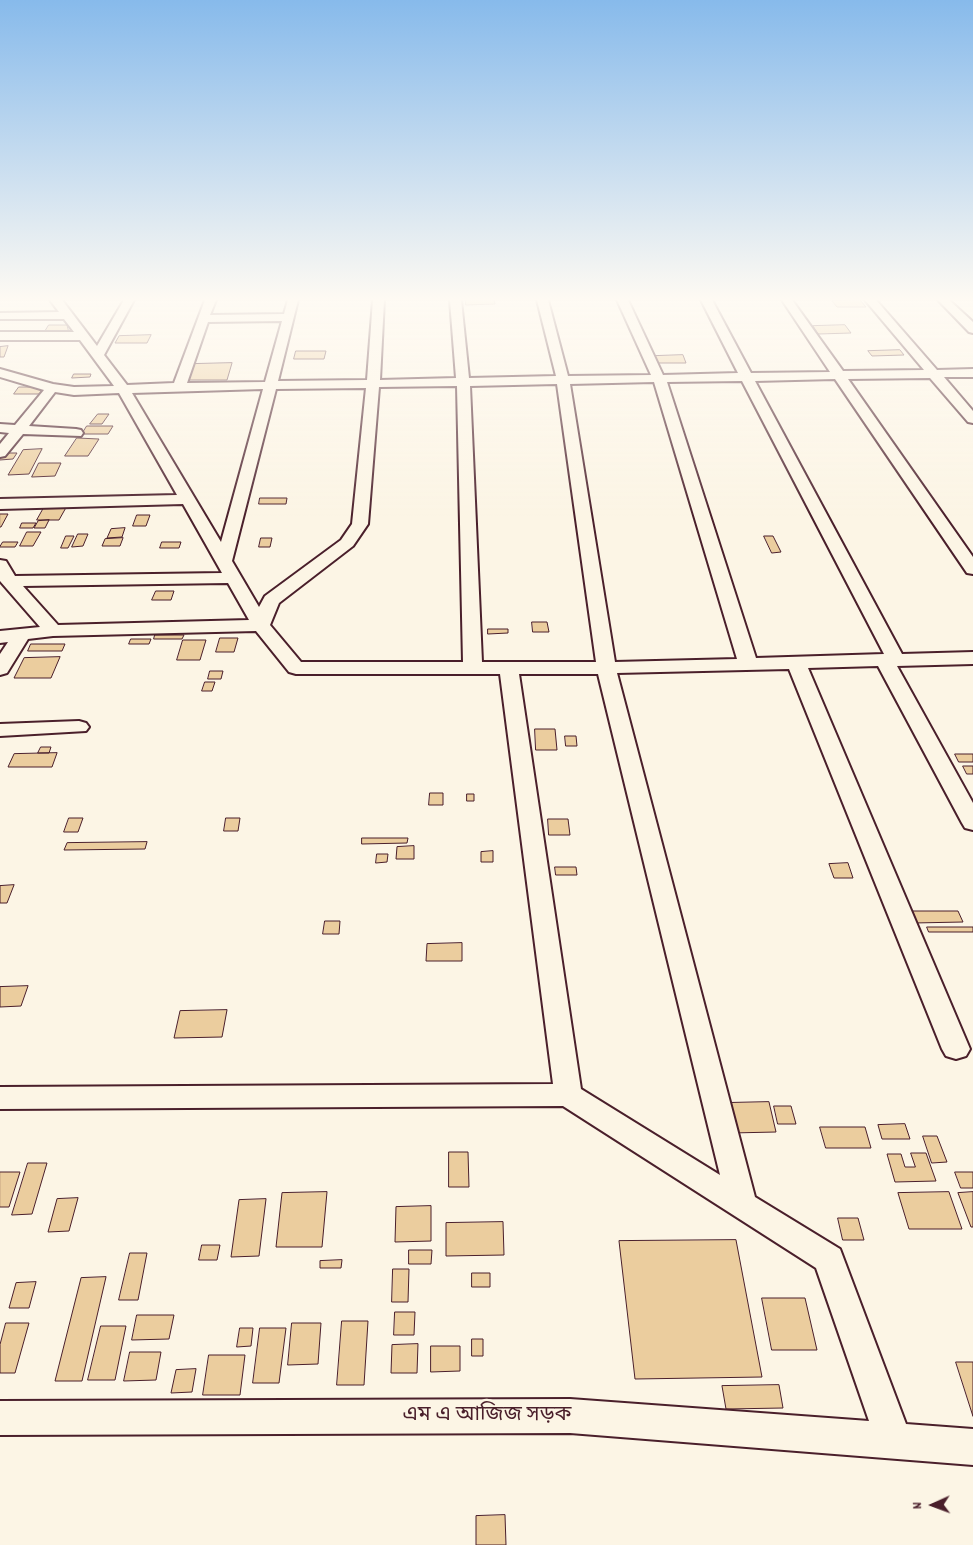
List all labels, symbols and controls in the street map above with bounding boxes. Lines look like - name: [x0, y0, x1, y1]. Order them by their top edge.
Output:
- street label: এম এ আজিজ সড়ক: [402, 1404, 572, 1430]
- north arrow: [908, 1480, 958, 1530]
- text: N: [908, 1502, 928, 1509]

